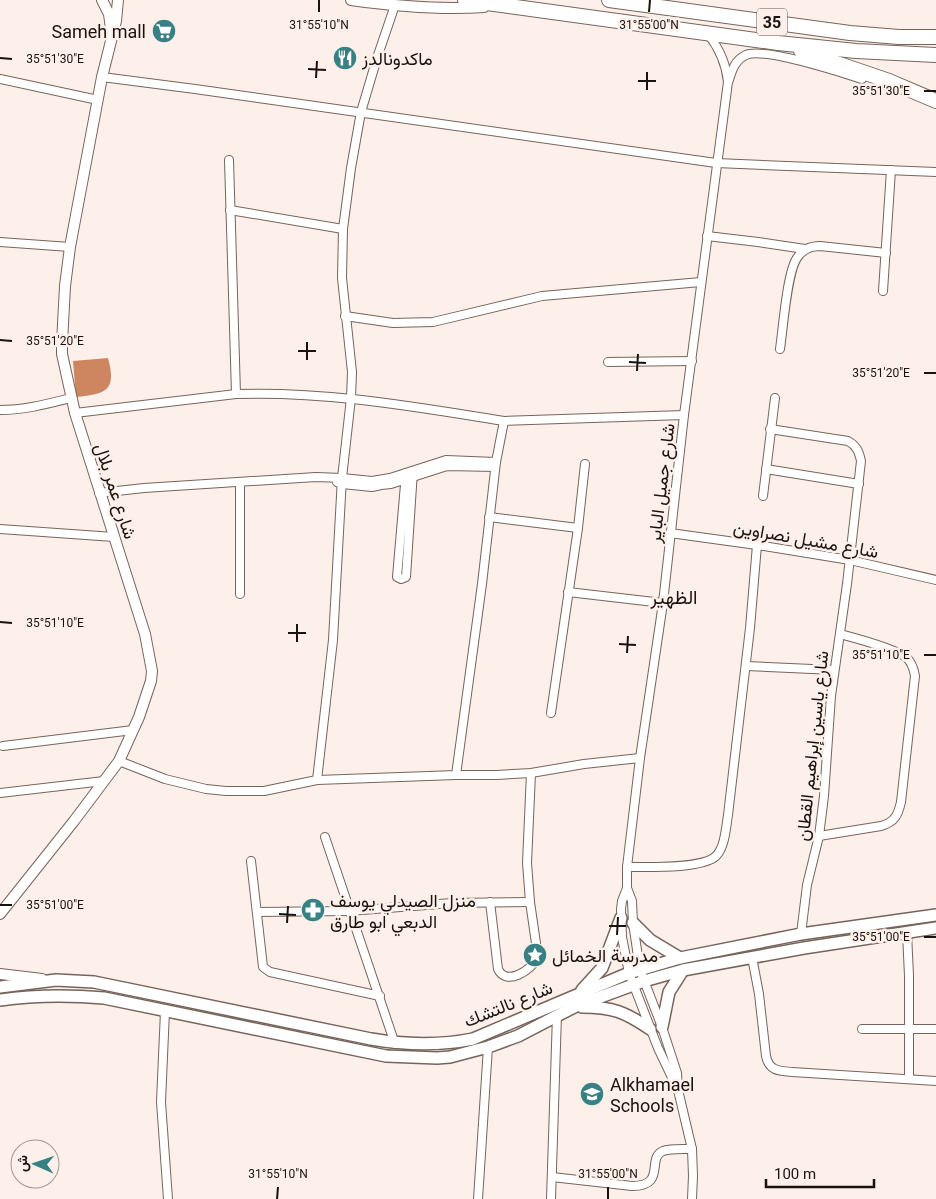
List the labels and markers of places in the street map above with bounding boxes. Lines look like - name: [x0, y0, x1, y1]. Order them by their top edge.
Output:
- supermarket icon: Sameh mall: [151, 18, 177, 44]
- place label: Sameh mall: [51, 21, 146, 42]
- restaurant icon: ماكدونالدز: [332, 45, 358, 71]
- place label: ماكدونالدز: [361, 48, 433, 70]
- place label: منزل الصيدلي يوسف الدبعي ابو طارق: [330, 890, 476, 937]
- pharmacy icon: منزل الصيدلي يوسف الدبعي ابو طارق: [300, 897, 326, 923]
- place icon: مدرسة الخمائل: [522, 942, 548, 968]
- place label: مدرسة الخمائل: [552, 945, 658, 967]
- place label: Alkhamael Schools: [610, 1074, 694, 1116]
- school or university icon: Alkhamael Schools: [579, 1081, 605, 1107]

